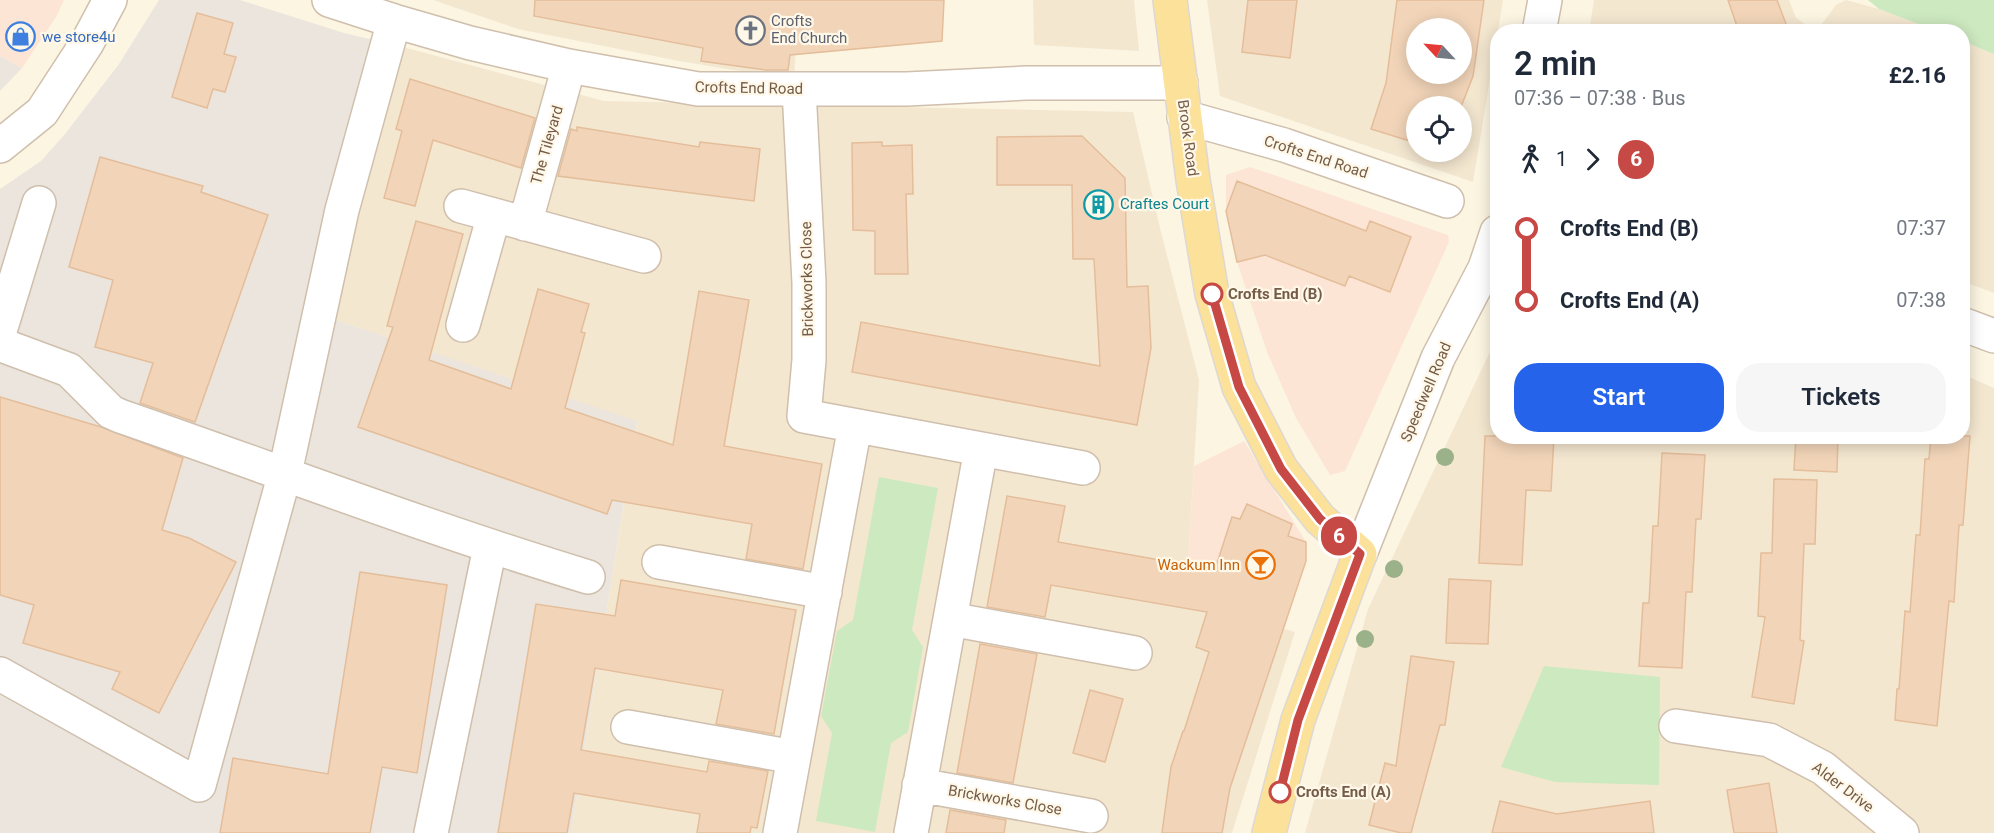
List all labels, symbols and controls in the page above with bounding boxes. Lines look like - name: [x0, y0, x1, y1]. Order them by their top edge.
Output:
- place label: Crofts End Church: [771, 12, 847, 47]
- church icon: Crofts End Church: [734, 14, 766, 46]
- north arrow: [1406, 18, 1472, 84]
- map controls: [1406, 18, 1472, 162]
- shop icon: we store4u: [5, 21, 37, 53]
- place label: we store4u: [42, 28, 116, 46]
- text: 2 min: [1514, 44, 1597, 83]
- text: £2.16: [1889, 63, 1946, 88]
- street label: Crofts End Road: [695, 78, 803, 98]
- text: 07:36 – 07:38 · Bus: [1514, 86, 1686, 110]
- button: locate: [1406, 96, 1472, 162]
- street label: Brook Road: [1174, 99, 1202, 177]
- street label: The Tileyard: [527, 103, 567, 187]
- street label: Crofts End Road: [1262, 132, 1370, 182]
- icon: walk: [1514, 143, 1547, 176]
- icon: forward: [1576, 143, 1609, 176]
- text: 1: [1556, 147, 1567, 171]
- text: 6: [1630, 147, 1642, 171]
- building icon: Craftes Court: [1083, 188, 1115, 220]
- place label: Craftes Court: [1120, 195, 1209, 213]
- text: Crofts End (B): [1560, 216, 1699, 241]
- text: 07:37: [1896, 216, 1946, 240]
- street label: Brickworks Close: [797, 221, 817, 337]
- marker: Crofts End (B): [1201, 283, 1223, 305]
- place label: Crofts End (B): [1228, 285, 1323, 303]
- text: Crofts End (A): [1560, 288, 1699, 313]
- text: 07:38: [1896, 288, 1946, 312]
- street label: Speedwell Road: [1397, 340, 1455, 444]
- button: Start: [1514, 363, 1724, 432]
- button: Tickets: [1736, 363, 1946, 432]
- line badge: 6: [1320, 516, 1358, 556]
- text: 6: [1333, 524, 1345, 548]
- bar icon: Wackum Inn: [1245, 549, 1277, 581]
- place label: Wackum Inn: [1158, 556, 1240, 574]
- street label: Alder Drive: [1809, 758, 1877, 816]
- street label: Brickworks Close: [947, 781, 1063, 819]
- marker: Crofts End (A): [1269, 781, 1291, 803]
- place label: Crofts End (A): [1296, 783, 1391, 801]

